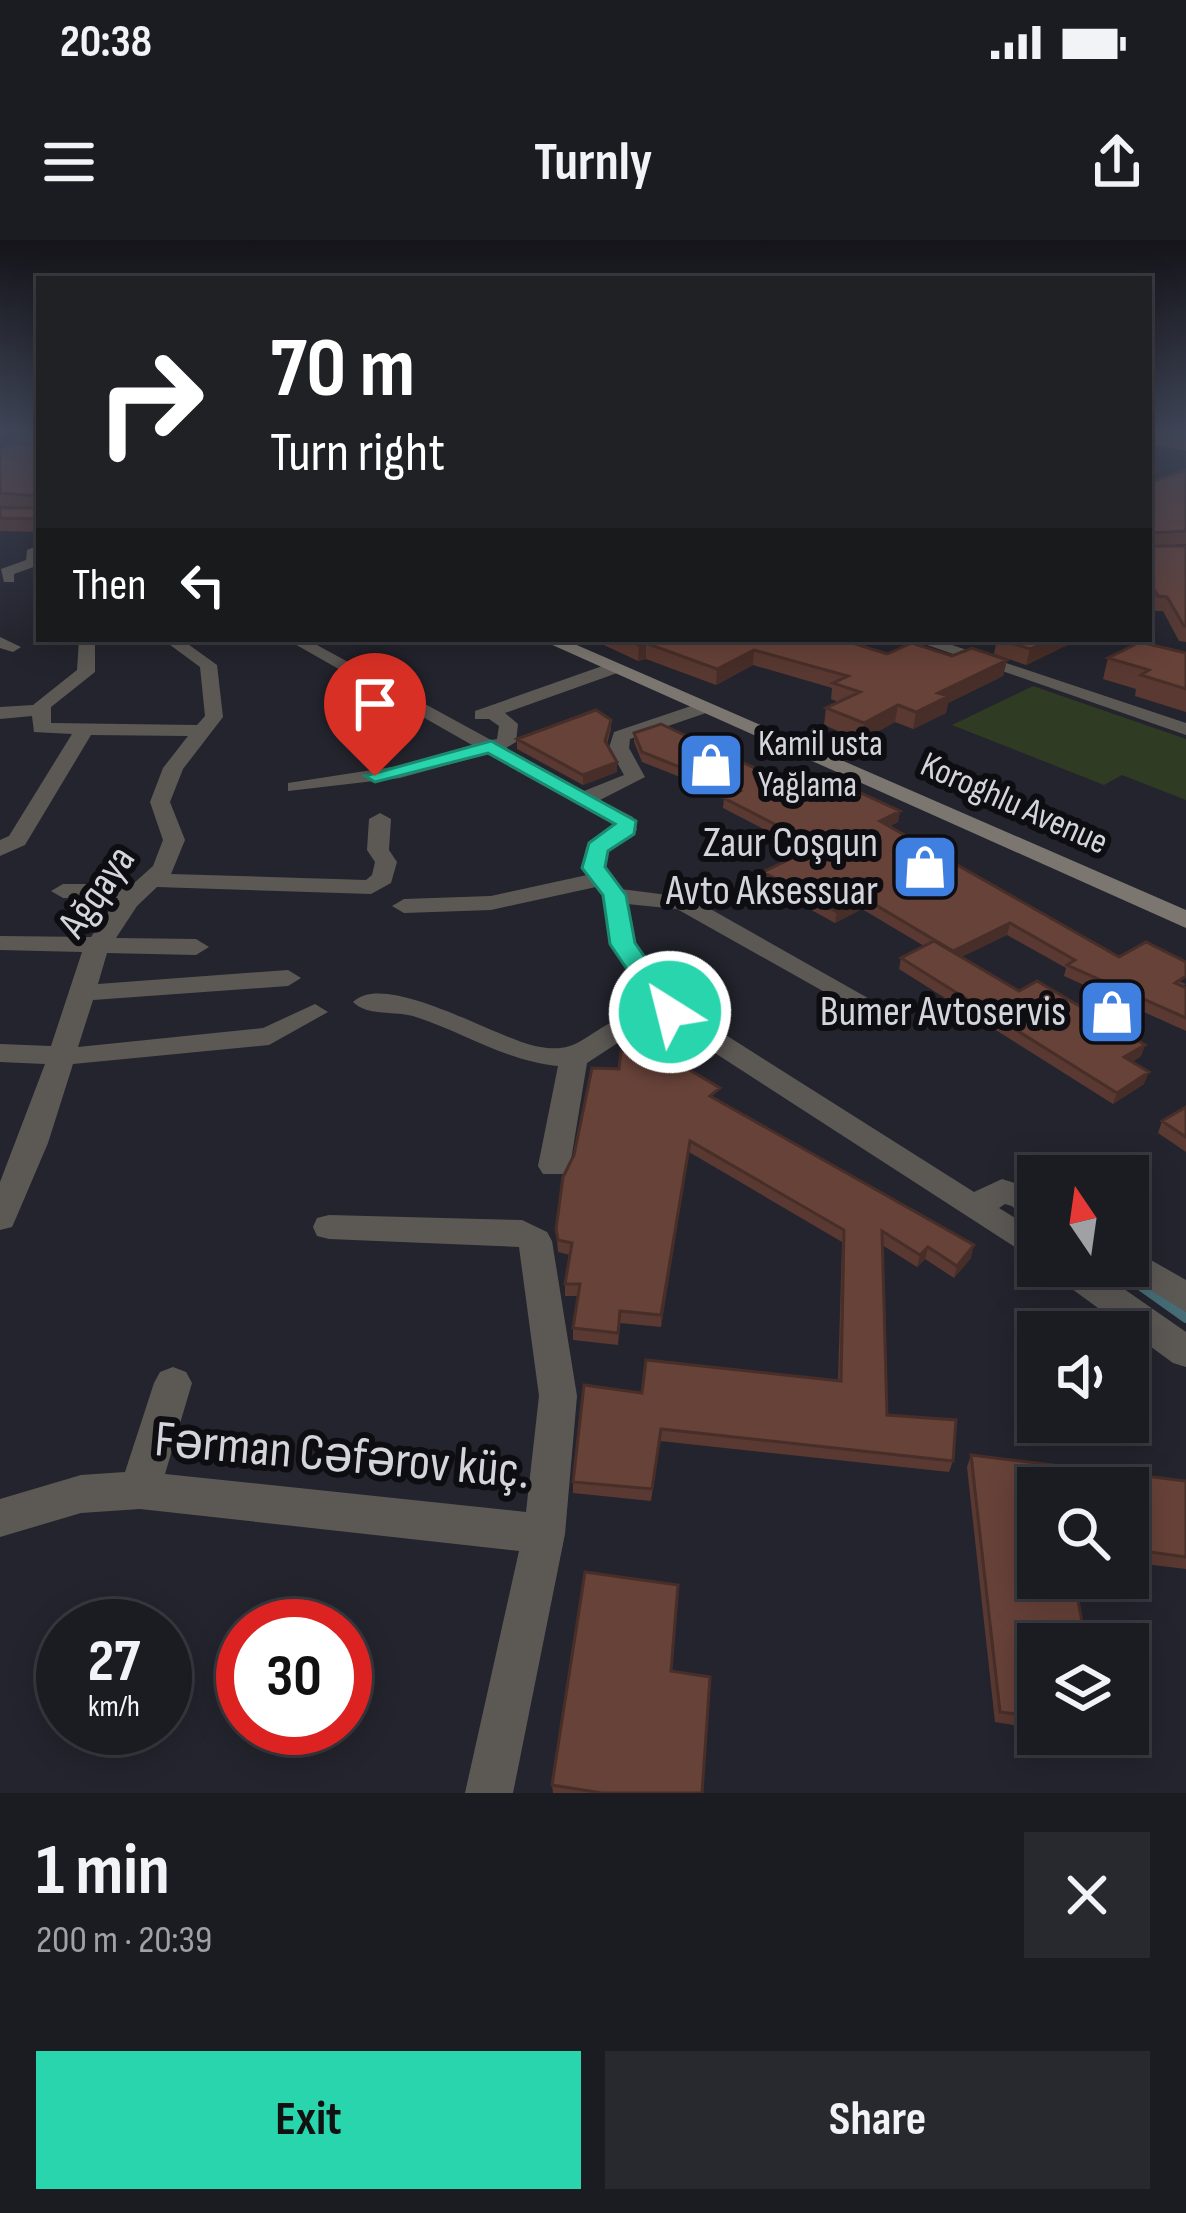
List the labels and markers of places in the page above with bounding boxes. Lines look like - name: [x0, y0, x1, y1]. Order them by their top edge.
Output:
- pin: [324, 653, 426, 776]
- place label: Kamil usta Yağlama: [758, 723, 883, 807]
- shop icon: Kamil usta Yağlama: [676, 730, 746, 800]
- place label: Zaur Coşqun Avto Aksessuar: [665, 818, 878, 917]
- shop icon: Zaur Coşqun Avto Aksessuar: [890, 832, 960, 902]
- shop icon: Bumer Avtoservis: [1077, 977, 1147, 1047]
- place label: Bumer Avtoservis: [820, 987, 1066, 1038]

